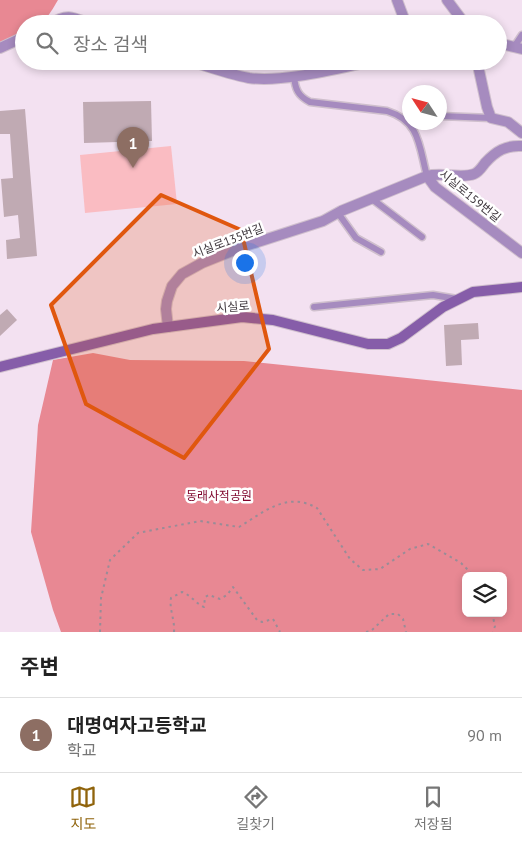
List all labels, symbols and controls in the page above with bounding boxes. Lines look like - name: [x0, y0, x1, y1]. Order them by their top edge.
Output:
- search box: [15, 15, 507, 70]
- icon: search: [33, 29, 61, 57]
- text: 장소 검색: [73, 32, 148, 56]
- north arrow: [402, 85, 447, 130]
- pin: 1: [117, 127, 149, 168]
- street label: 시실로159번길: [437, 166, 504, 225]
- street label: 시실로135번길: [190, 220, 265, 261]
- your location: [232, 250, 258, 276]
- street label: 시실로: [216, 298, 250, 315]
- park label: 동래사적공원: [186, 488, 252, 503]
- map controls: [462, 572, 507, 617]
- button: layers: [462, 572, 507, 617]
- text: 주변: [20, 653, 59, 680]
- text: 대명여자고등학교: [67, 713, 207, 737]
- text: 1: [31, 725, 41, 745]
- text: 90 m: [467, 725, 502, 745]
- text: 학교: [67, 740, 96, 760]
- tab: 지도: [69, 783, 97, 833]
- tab: 길찾기: [236, 783, 275, 833]
- tab: 저장됨: [414, 783, 453, 833]

